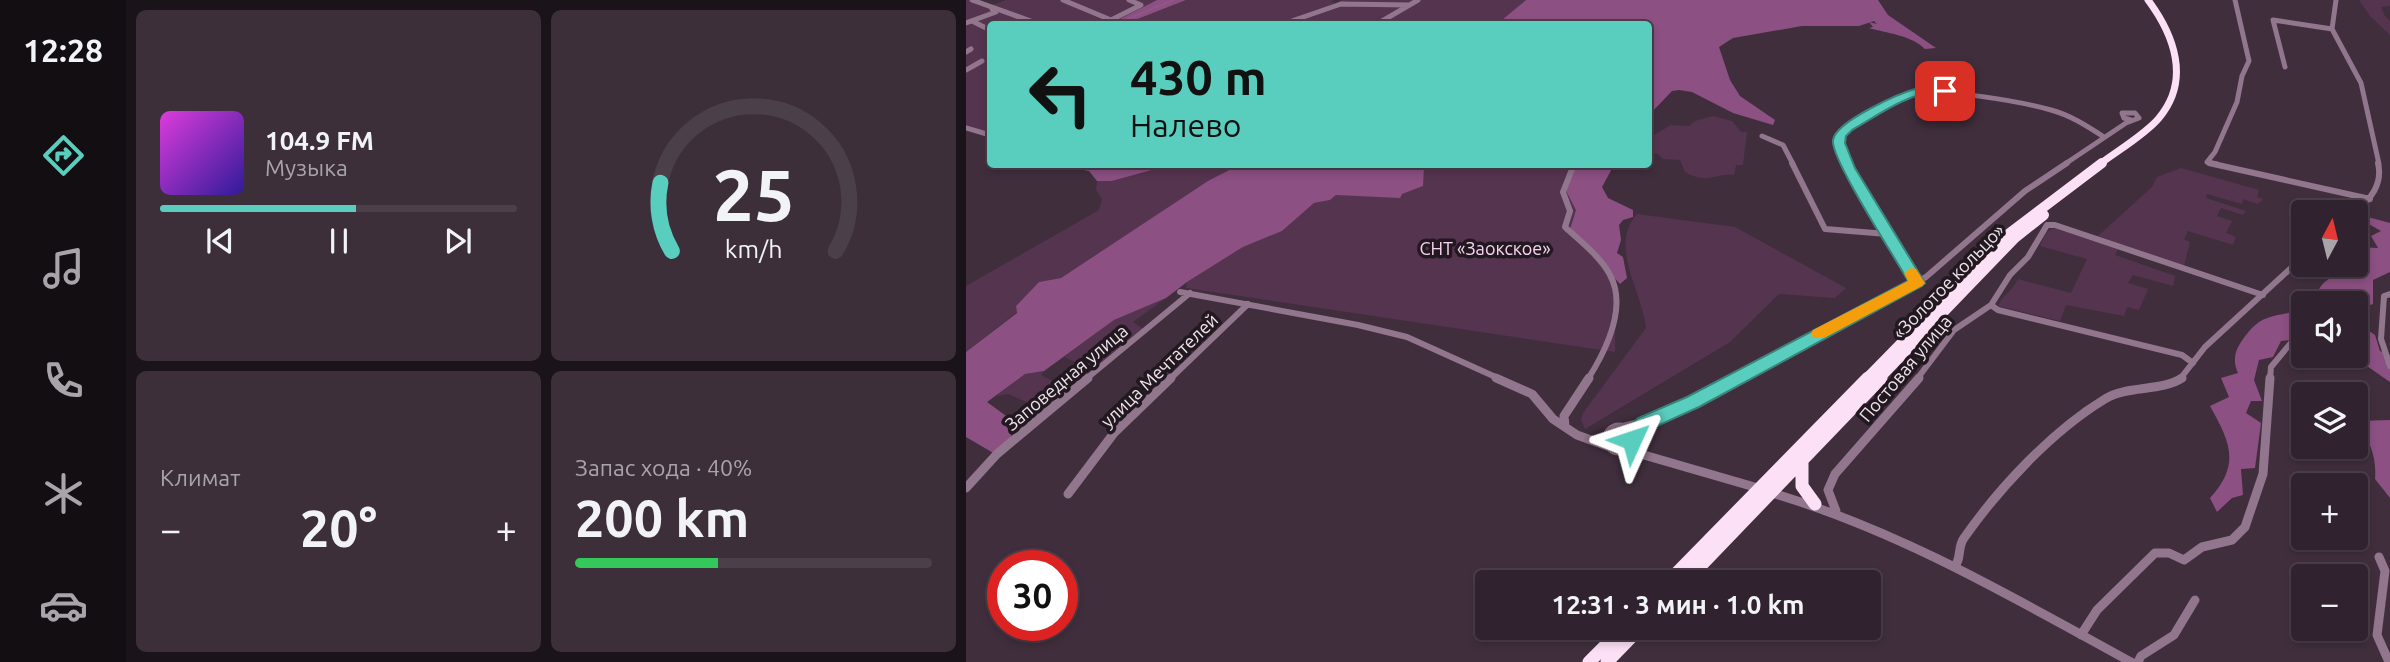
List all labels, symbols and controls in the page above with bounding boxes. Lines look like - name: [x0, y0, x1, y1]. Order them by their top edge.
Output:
- text: 12:28: [23, 32, 103, 68]
- icon: left: [1015, 49, 1106, 140]
- text: 430 m: [1130, 49, 1267, 104]
- pin: [1915, 61, 1975, 121]
- icon: arrive: [1926, 72, 1964, 110]
- text: Налево: [1130, 107, 1242, 143]
- text: 104.9 FM: [265, 126, 374, 155]
- icon: directions: [39, 131, 88, 180]
- text: 25: [712, 154, 795, 236]
- text: Музыка: [265, 155, 348, 180]
- north arrow: [2291, 200, 2368, 276]
- map controls: [2291, 200, 2368, 641]
- street label: «Золотое кольцо»: [1888, 220, 2008, 342]
- icon: previous: [201, 222, 239, 260]
- icon: pause: [320, 222, 358, 260]
- icon: next: [439, 222, 477, 260]
- text: km/h: [725, 235, 782, 263]
- park label: СНТ «Заокское»: [1419, 238, 1551, 258]
- icon: music: [39, 244, 88, 293]
- button: sound: [2291, 291, 2368, 368]
- street label: улица Мечтателей: [1096, 309, 1222, 431]
- street label: Постовая улица: [1855, 311, 1955, 425]
- street label: Заповедная улица: [1001, 320, 1131, 434]
- icon: phone: [39, 356, 88, 405]
- button: layers: [2291, 382, 2368, 459]
- position arrow: [1595, 403, 1669, 477]
- text: Запас хода · 40%: [575, 455, 752, 480]
- text: Климат: [160, 465, 240, 490]
- icon: climate: [39, 469, 88, 518]
- button: +: [2291, 473, 2368, 550]
- text: 200 km: [575, 489, 749, 547]
- text: 20°: [300, 499, 377, 557]
- text: −: [160, 508, 181, 550]
- text: +: [496, 508, 517, 550]
- speed limit sign: 30: [987, 550, 1078, 641]
- button: −: [2291, 564, 2368, 641]
- icon: car: [39, 581, 88, 630]
- text: 12:31 · 3 мин · 1.0 km: [1551, 590, 1805, 619]

